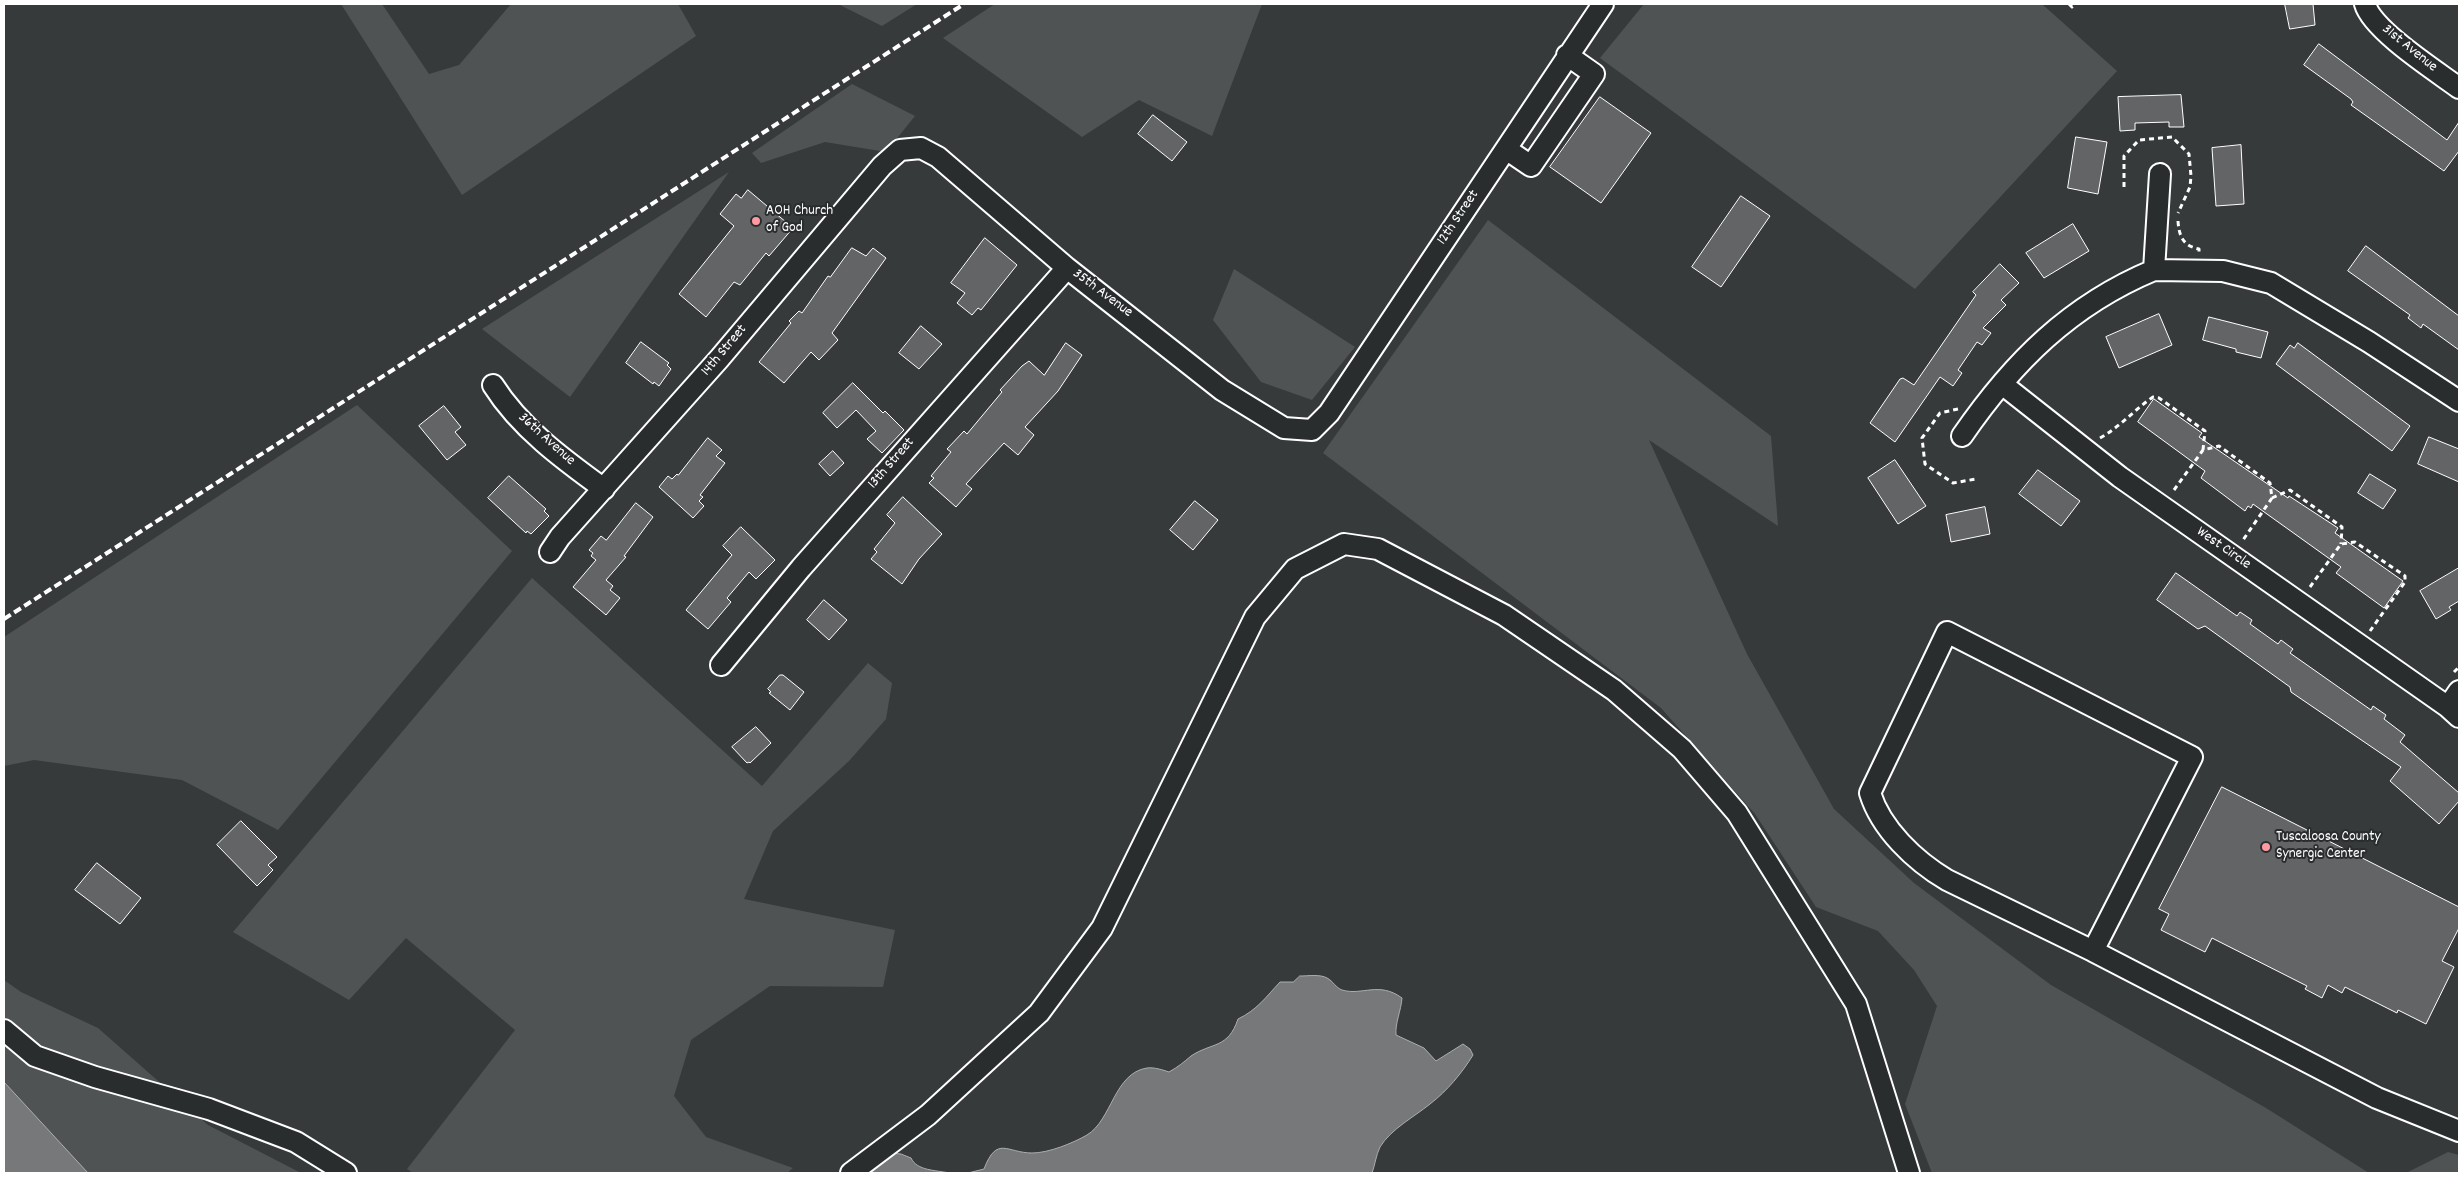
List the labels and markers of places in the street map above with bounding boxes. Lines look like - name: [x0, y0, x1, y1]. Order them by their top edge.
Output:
- place label: AOH Church of God: [766, 203, 833, 238]
- marker: AOH Church of God: [750, 215, 762, 227]
- place label: Tuscaloosa County Synergic Center: [2276, 829, 2381, 864]
- marker: Tuscaloosa County Synergic Center: [2260, 841, 2272, 853]

